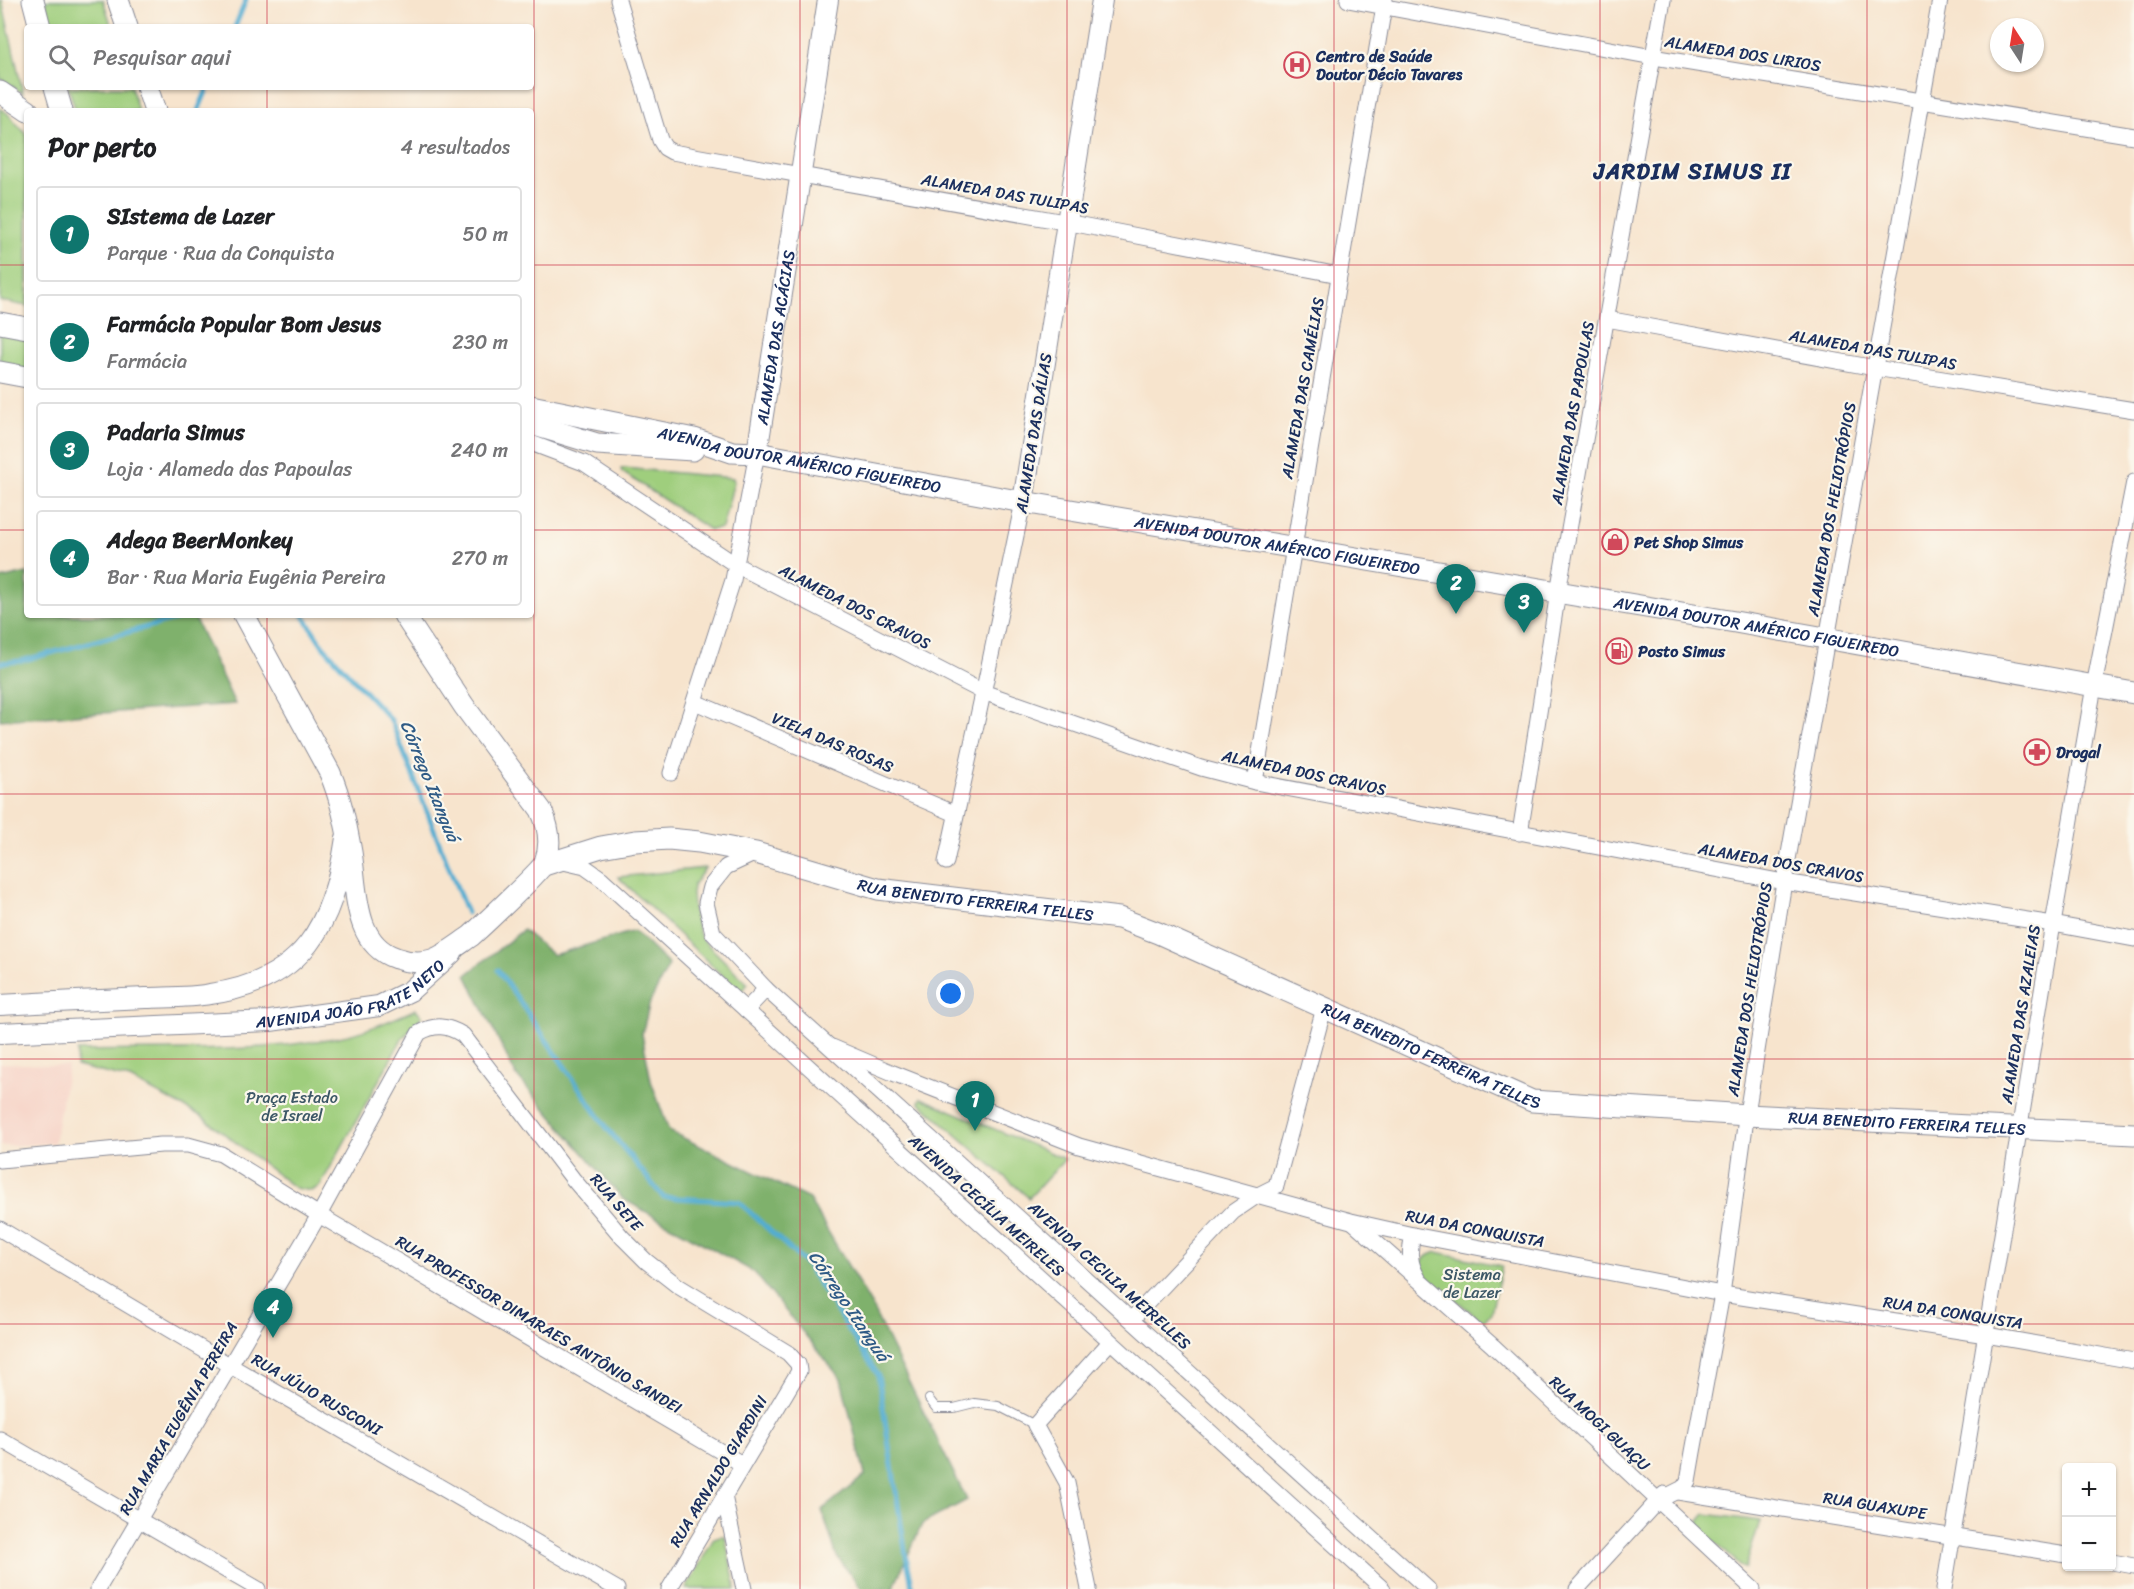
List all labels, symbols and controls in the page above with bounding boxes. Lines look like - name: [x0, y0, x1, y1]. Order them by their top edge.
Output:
- north arrow: [1990, 18, 2044, 72]
- search box: [24, 24, 534, 90]
- street label: ALAMEDA DOS LIRIOS: [1662, 27, 1823, 80]
- text: Pesquisar aqui: [93, 38, 231, 77]
- icon: search: [45, 41, 78, 74]
- place label: Centro de Saúde Doutor Décio Tavares: [1315, 42, 1463, 89]
- hospital icon: Centro de Saúde Doutor Décio Tavares: [1282, 50, 1312, 80]
- text: Por perto: [48, 124, 156, 170]
- text: 4 resultados: [401, 130, 510, 165]
- district label: JARDIM SIMUS II: [1592, 152, 1793, 191]
- street label: ALAMEDA DAS TULIPAS: [918, 164, 1091, 223]
- text: SIstema de Lazer: [107, 197, 274, 236]
- text: 1: [65, 217, 74, 252]
- text: 50 m: [463, 217, 508, 252]
- text: Parque · Rua da Conquista: [107, 236, 335, 271]
- street label: ALAMEDA DAS ACÁCIAS: [747, 248, 804, 428]
- street label: ALAMEDA DAS CAMÉLIAS: [1272, 295, 1333, 482]
- text: Farmácia Popular Bom Jesus: [107, 305, 381, 344]
- street label: ALAMEDA DAS PAPOULAS: [1542, 319, 1603, 508]
- street label: ALAMEDA DAS TULIPAS: [1786, 320, 1959, 379]
- text: 2: [64, 325, 75, 360]
- text: 230 m: [452, 325, 508, 360]
- text: Farmácia: [107, 344, 187, 379]
- street label: ALAMEDA DAS DÁLIAS: [1006, 351, 1061, 516]
- street label: ALAMEDA DOS HELIOTRÓPIOS: [1798, 400, 1865, 619]
- text: Padaria Simus: [107, 413, 245, 452]
- street label: AVENIDA DOUTOR AMÉRICO FIGUEIREDO: [654, 418, 944, 502]
- text: 3: [64, 433, 75, 468]
- text: 240 m: [451, 433, 508, 468]
- text: Loja · Alameda das Papoulas: [107, 452, 352, 487]
- street label: AVENIDA DOUTOR AMÉRICO FIGUEIREDO: [1131, 507, 1422, 584]
- text: Adega BeerMonkey: [107, 521, 292, 560]
- shop icon: Pet Shop Simus: [1600, 527, 1630, 557]
- place label: Pet Shop Simus: [1634, 528, 1744, 557]
- text: 4: [63, 541, 76, 576]
- text: 270 m: [452, 541, 508, 576]
- street label: ALAMEDA DOS CRAVOS: [773, 555, 936, 658]
- text: Bar · Rua Maria Eugênia Pereira: [107, 560, 386, 595]
- pin: 2: [1436, 564, 1476, 614]
- pin: 3: [1504, 584, 1544, 633]
- street label: AVENIDA DOUTOR AMÉRICO FIGUEIREDO: [1611, 588, 1901, 666]
- fuel station icon: Posto Simus: [1604, 636, 1634, 666]
- place label: Posto Simus: [1638, 637, 1726, 666]
- street label: VIELA DAS ROSAS: [767, 704, 898, 781]
- water label: Córrego Itanguá: [391, 715, 470, 849]
- pharmacy icon: Drogal: [2022, 737, 2052, 767]
- place label: Drogal: [2056, 738, 2102, 767]
- street label: ALAMEDA DOS CRAVOS: [1218, 741, 1389, 804]
- street label: ALAMEDA DOS CRAVOS: [1695, 834, 1866, 891]
- street label: RUA BENEDITO FERREIRA TELLES: [854, 870, 1095, 930]
- street label: ALAMEDA DOS HELIOTRÓPIOS: [1718, 880, 1781, 1099]
- street label: ALAMEDA DAS AZALEIAS: [1992, 922, 2049, 1107]
- street label: AVENIDA JOÃO FRATE NETO: [254, 952, 452, 1037]
- your location: [936, 979, 965, 1008]
- street label: RUA BENEDITO FERREIRA TELLES: [1317, 994, 1541, 1117]
- pin: 1: [956, 1082, 994, 1131]
- park label: Praça Estado de Israel: [246, 1083, 338, 1130]
- street label: RUA BENEDITO FERREIRA TELLES: [1788, 1103, 2026, 1144]
- street label: AVENIDA CECÍLIA MEIRELES: [901, 1126, 1072, 1284]
- street label: RUA SETE: [583, 1166, 651, 1239]
- street label: AVENIDA CECILIA MEIRELLES: [1020, 1193, 1198, 1357]
- street label: RUA DA CONQUISTA: [1403, 1201, 1547, 1256]
- street label: RUA PROFESSOR DIMARAES ANTÔNIO SANDEI: [390, 1227, 688, 1422]
- water label: Córrego Itanguá: [800, 1244, 900, 1371]
- park label: Sistema de Lazer: [1443, 1260, 1502, 1307]
- street label: RUA DA CONQUISTA: [1881, 1287, 2025, 1338]
- pin: 4: [254, 1288, 292, 1338]
- street label: RUA MARIA EUGÊNIA PEREIRA: [111, 1316, 246, 1521]
- street label: RUA JÚLIO RUSCONI: [246, 1345, 389, 1444]
- street label: RUA MOGI GUAÇU: [1542, 1368, 1657, 1479]
- street label: RUA ARNALDO GIARDINI: [661, 1390, 775, 1553]
- map controls: [2062, 1463, 2116, 1571]
- button: +: [2062, 1463, 2116, 1517]
- street label: RUA GUAXUPE: [1821, 1483, 1930, 1528]
- button: −: [2062, 1517, 2116, 1571]

